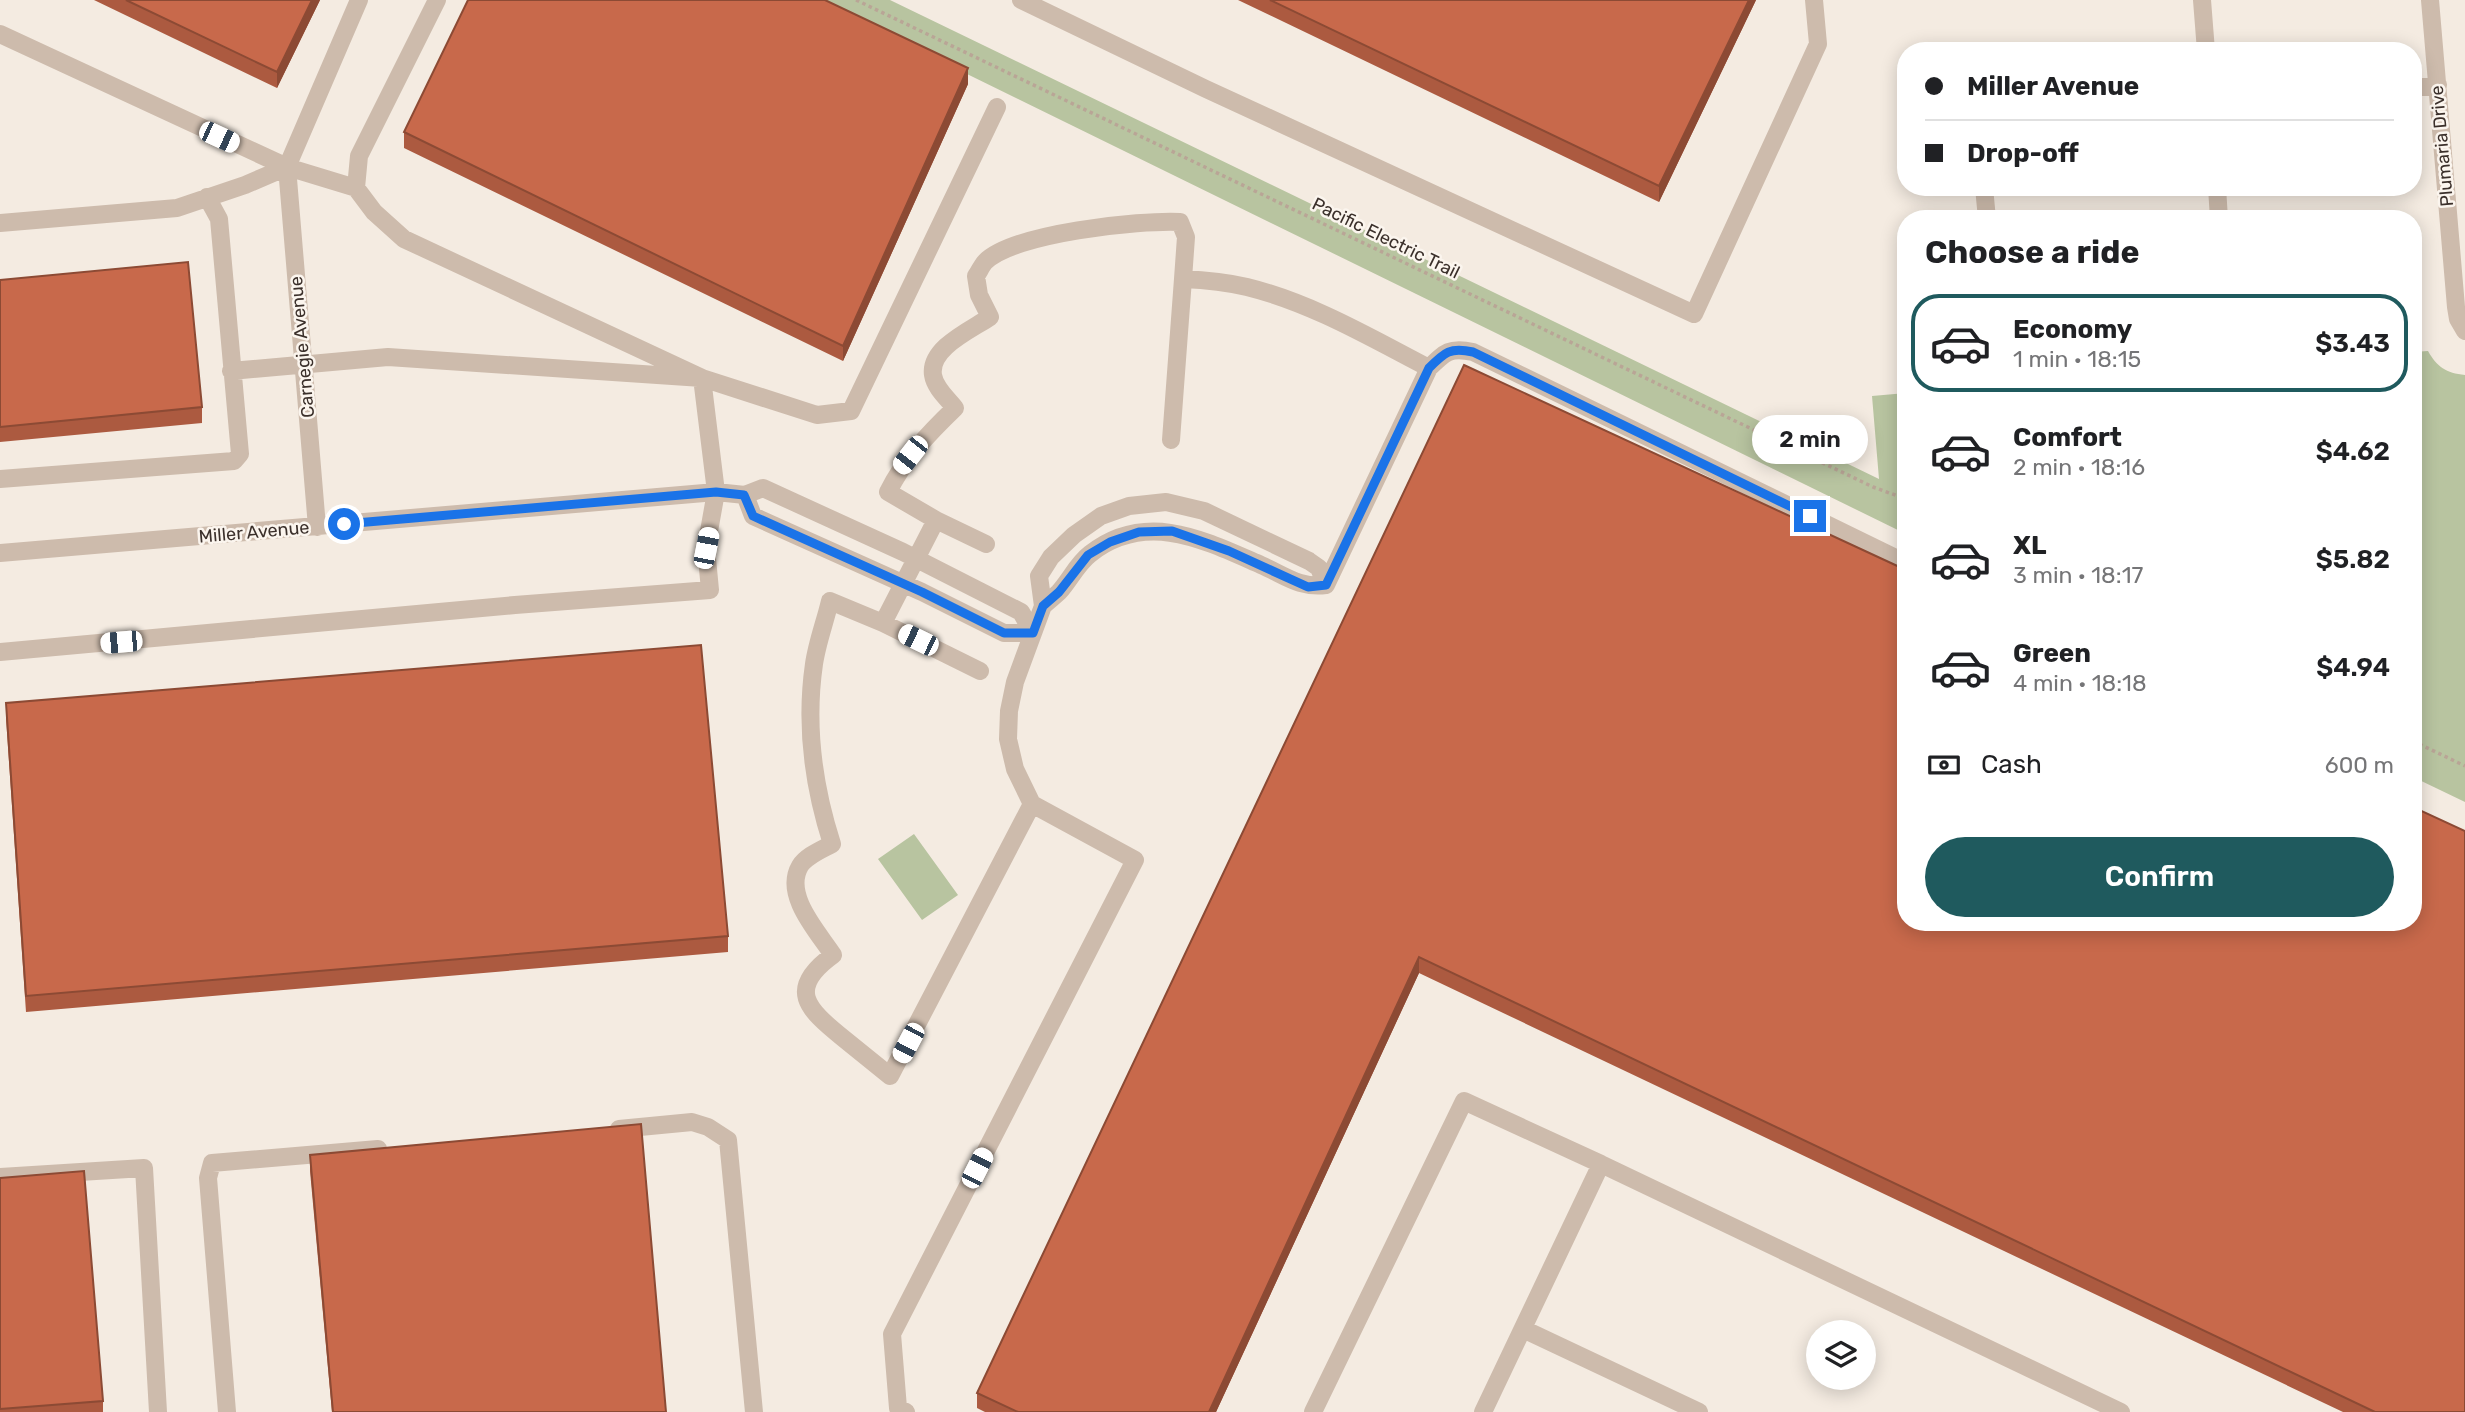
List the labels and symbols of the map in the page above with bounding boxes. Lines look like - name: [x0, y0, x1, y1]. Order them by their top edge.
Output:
- street label: Plumaria Drive: [2426, 84, 2458, 208]
- car: [196, 119, 243, 155]
- street label: Pacific Electric Trail: [1309, 193, 1463, 283]
- street label: Carnegie Avenue: [285, 275, 319, 419]
- callout: 2 min: [1752, 414, 1868, 463]
- car: [889, 432, 932, 478]
- route end: [1794, 500, 1826, 532]
- route start: [328, 508, 360, 540]
- street label: Miller Avenue: [198, 516, 310, 548]
- car: [692, 525, 721, 571]
- car: [895, 621, 942, 659]
- car: [100, 630, 143, 654]
- car: [889, 1020, 928, 1066]
- car: [959, 1145, 996, 1191]

